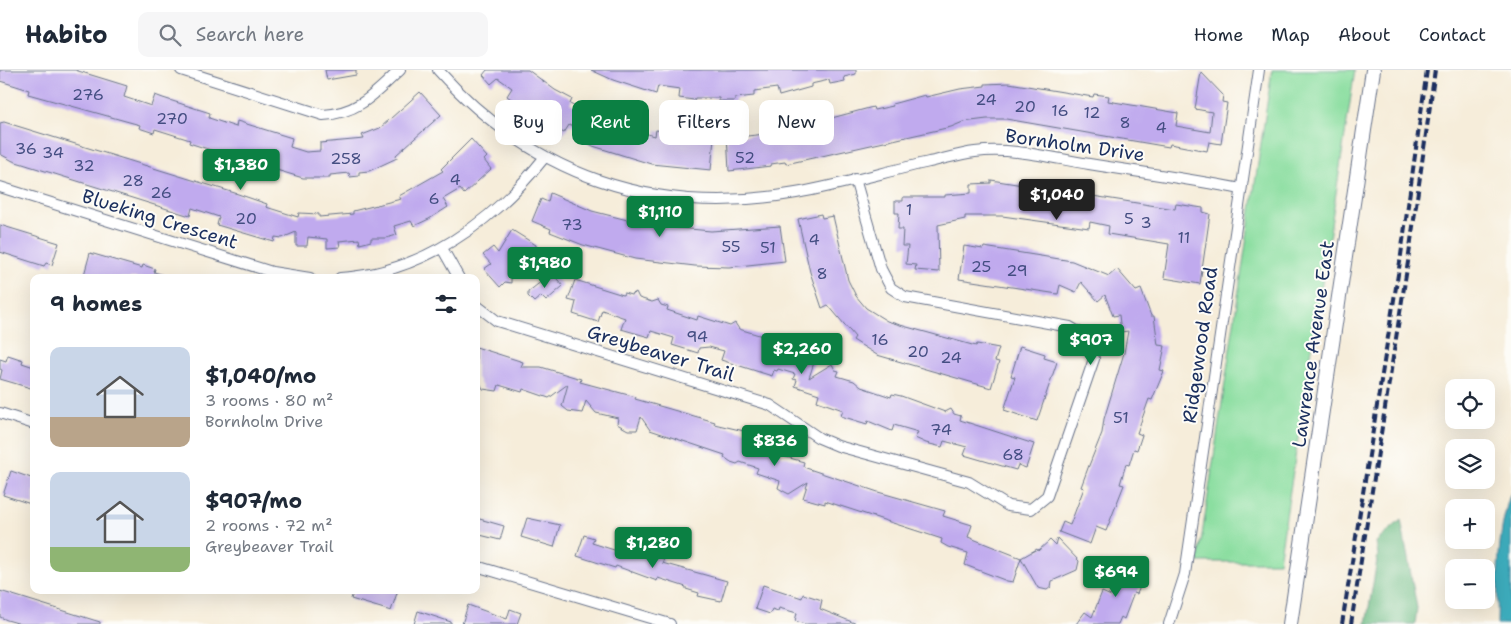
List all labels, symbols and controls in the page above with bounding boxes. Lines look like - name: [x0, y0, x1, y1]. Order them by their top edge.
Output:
- search box: [138, 12, 488, 57]
- text: Habito: [25, 19, 108, 51]
- icon: search: [156, 21, 184, 49]
- text: Search here: [196, 22, 304, 47]
- text: Home: [1194, 23, 1243, 47]
- text: Map: [1271, 23, 1310, 47]
- text: About: [1338, 23, 1391, 47]
- text: Contact: [1419, 23, 1486, 47]
- house number: 276: [72, 84, 104, 105]
- house number: 24: [975, 89, 997, 110]
- house number: 20: [1014, 96, 1036, 117]
- chip: Buy: [495, 100, 562, 145]
- chip: Rent: [572, 100, 649, 145]
- chip: Filters: [659, 100, 749, 145]
- chip: New: [759, 100, 834, 145]
- house number: 16: [1051, 100, 1069, 121]
- house number: 12: [1083, 102, 1101, 123]
- house number: 270: [156, 108, 188, 129]
- house number: 8: [1119, 112, 1131, 133]
- house number: 4: [1155, 117, 1167, 138]
- street label: Bornholm Drive: [1004, 123, 1146, 167]
- house number: 36: [15, 138, 37, 159]
- house number: 34: [42, 142, 64, 163]
- house number: 52: [735, 147, 755, 168]
- pin: $1,380: [200, 148, 282, 191]
- house number: 258: [330, 148, 362, 169]
- text: $1,380: [214, 154, 268, 175]
- house number: 32: [73, 155, 95, 176]
- house number: 4: [449, 169, 461, 190]
- house number: 28: [122, 170, 144, 191]
- pin: $1,040: [1016, 178, 1098, 221]
- house number: 26: [150, 182, 172, 203]
- street label: Blueking Crescent: [79, 183, 241, 255]
- text: $1,040: [1030, 184, 1084, 205]
- house number: 6: [428, 188, 440, 209]
- pin: $1,110: [619, 196, 701, 238]
- house number: 1: [906, 199, 912, 220]
- text: $1,110: [638, 201, 682, 222]
- house number: 20: [235, 208, 257, 229]
- house number: 5: [1124, 208, 1134, 229]
- house number: 3: [1140, 212, 1152, 233]
- house number: 73: [561, 214, 583, 235]
- house number: 11: [1178, 227, 1190, 248]
- house number: 4: [808, 229, 820, 250]
- house number: 55: [721, 236, 741, 257]
- house number: 51: [760, 237, 776, 258]
- street label: Lawrence Avenue East: [1286, 239, 1340, 449]
- pin: $1,980: [504, 246, 586, 289]
- text: $1,980: [519, 252, 571, 273]
- house number: 25: [971, 256, 991, 277]
- house number: 29: [1006, 260, 1028, 281]
- house number: 8: [816, 263, 828, 284]
- street label: Ridgewood Road: [1177, 265, 1223, 425]
- text: 9 homes: [50, 290, 142, 318]
- icon: filters: [432, 290, 460, 318]
- street label: Greybeaver Trail: [584, 319, 738, 387]
- pin: $907: [1061, 324, 1121, 366]
- house number: 94: [686, 326, 708, 347]
- house number: 16: [871, 329, 889, 350]
- text: $907: [1069, 329, 1113, 350]
- pin: $2,260: [761, 332, 843, 375]
- text: $2,260: [772, 338, 832, 359]
- house number: 20: [907, 341, 929, 362]
- house number: 24: [940, 347, 962, 368]
- text: $1,040/mo: [205, 362, 316, 390]
- icon: home: [90, 367, 150, 427]
- map controls: [1445, 379, 1495, 609]
- button: locate: [1445, 379, 1495, 429]
- text: 3 rooms · 80 m²: [205, 390, 333, 411]
- house number: 51: [1113, 407, 1129, 428]
- text: Bornholm Drive: [205, 411, 323, 432]
- house number: 74: [930, 419, 952, 440]
- pin: $836: [745, 424, 805, 467]
- text: $836: [753, 430, 797, 451]
- button: layers: [1445, 439, 1495, 489]
- house number: 68: [1002, 444, 1024, 465]
- text: $907/mo: [205, 487, 302, 515]
- icon: home: [90, 492, 150, 552]
- button: +: [1445, 499, 1495, 549]
- text: 2 rooms · 72 m²: [205, 515, 333, 536]
- pin: $1,280: [612, 526, 694, 569]
- text: $1,280: [626, 532, 680, 553]
- text: Greybeaver Trail: [205, 536, 334, 557]
- pin: $694: [1086, 556, 1146, 598]
- button: −: [1445, 559, 1495, 609]
- text: $694: [1094, 561, 1138, 582]

